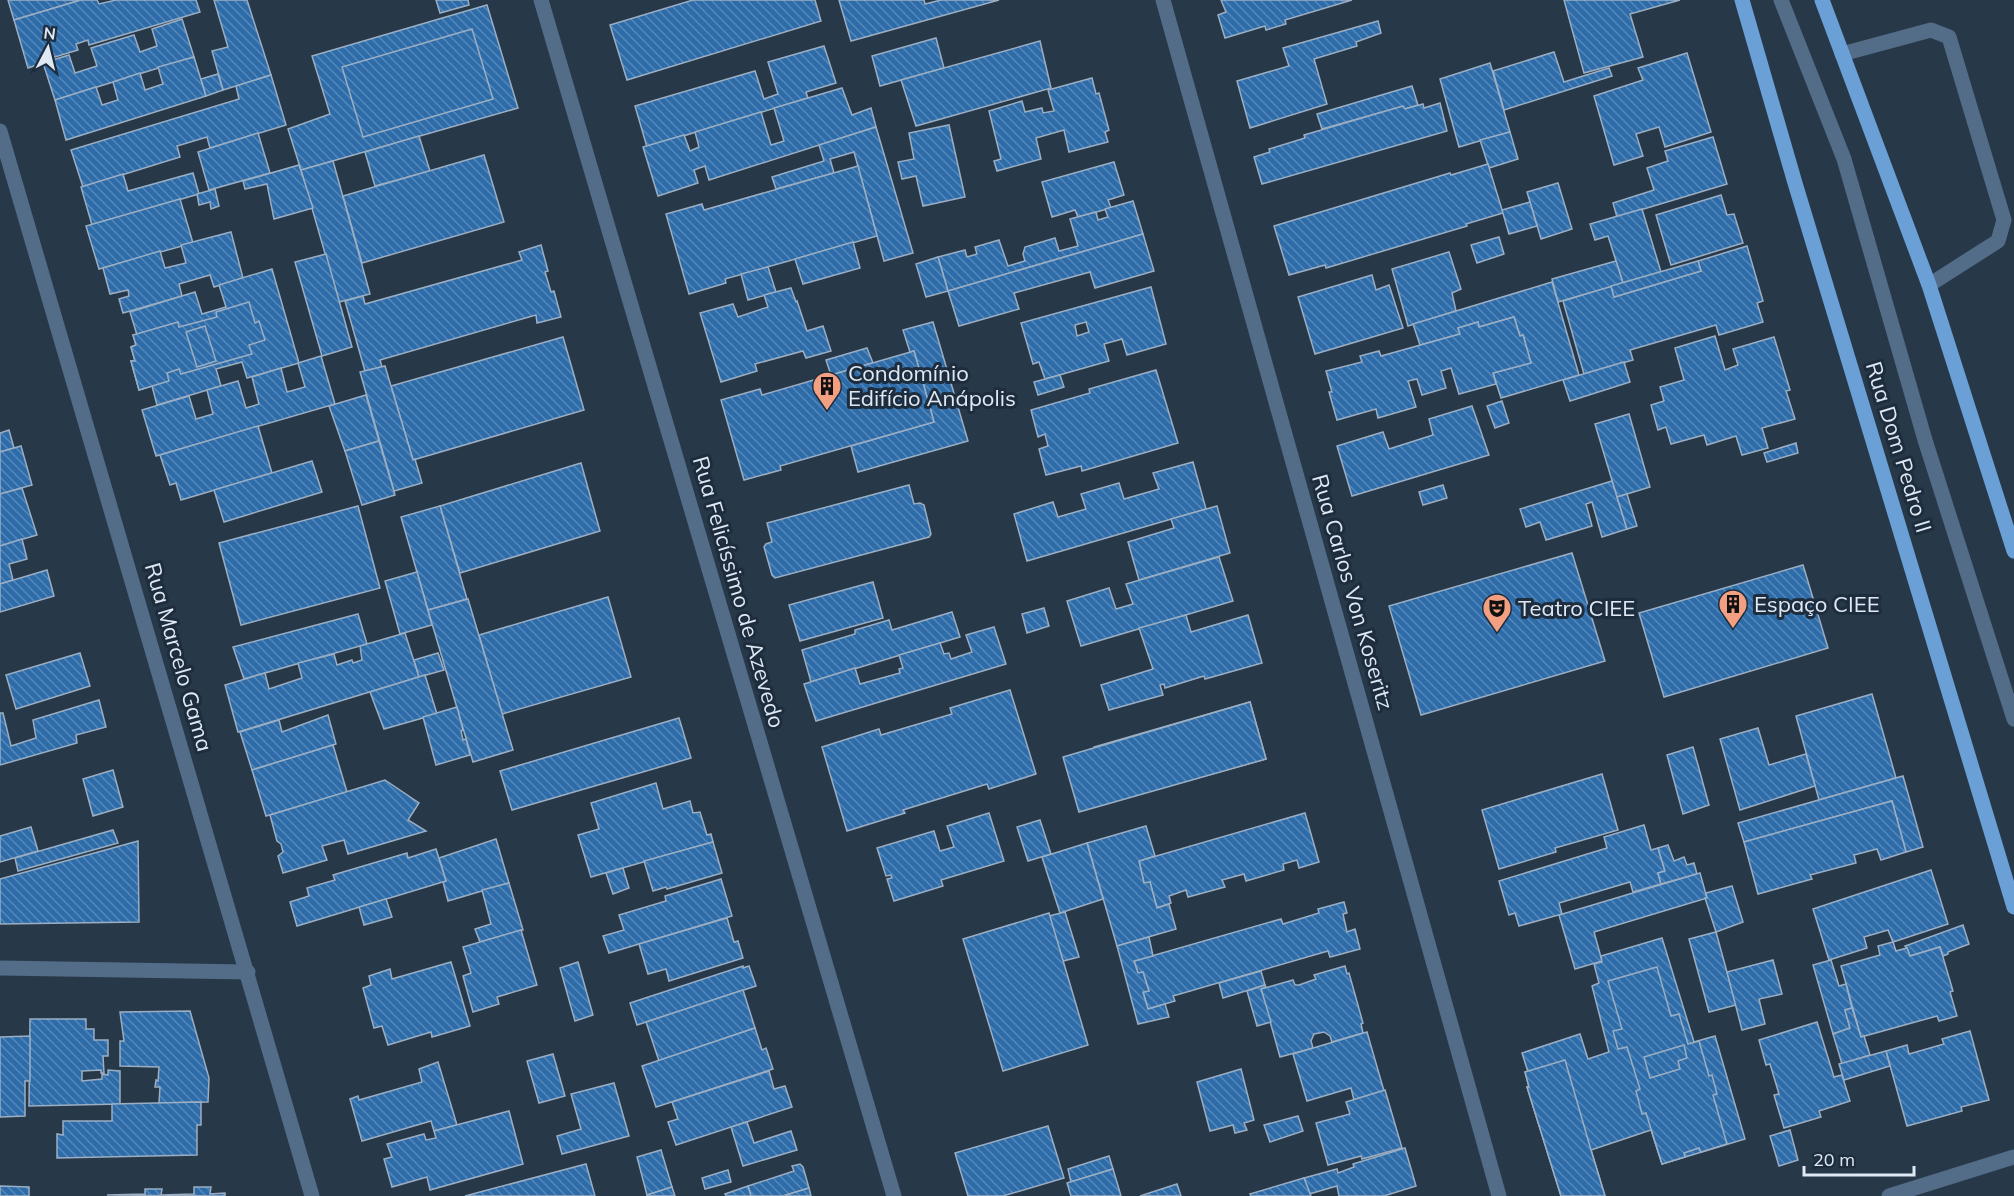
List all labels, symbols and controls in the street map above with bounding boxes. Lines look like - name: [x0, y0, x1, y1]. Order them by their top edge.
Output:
- north arrow: [18, 18, 78, 78]
- text: N: [43, 22, 57, 44]
- street label: Rua Dom Pedro II: [1860, 358, 1938, 536]
- place label: Condomínio Edifício Anápolis: [848, 359, 1016, 412]
- building icon: Condomínio Edifício Anápolis: [811, 370, 843, 412]
- street label: Rua Felicíssimo de Azevedo: [687, 453, 791, 731]
- street label: Rua Carlos Von Koseritz: [1306, 471, 1400, 713]
- street label: Rua Marcelo Gama: [139, 560, 219, 754]
- building icon: Espaço CIEE: [1717, 588, 1749, 630]
- place label: Espaço CIEE: [1754, 590, 1880, 618]
- theatre icon: Teatro CIEE: [1481, 592, 1513, 634]
- place label: Teatro CIEE: [1518, 594, 1635, 622]
- scale bar: [1804, 1139, 1914, 1177]
- text: 20 m: [1813, 1148, 1855, 1171]

